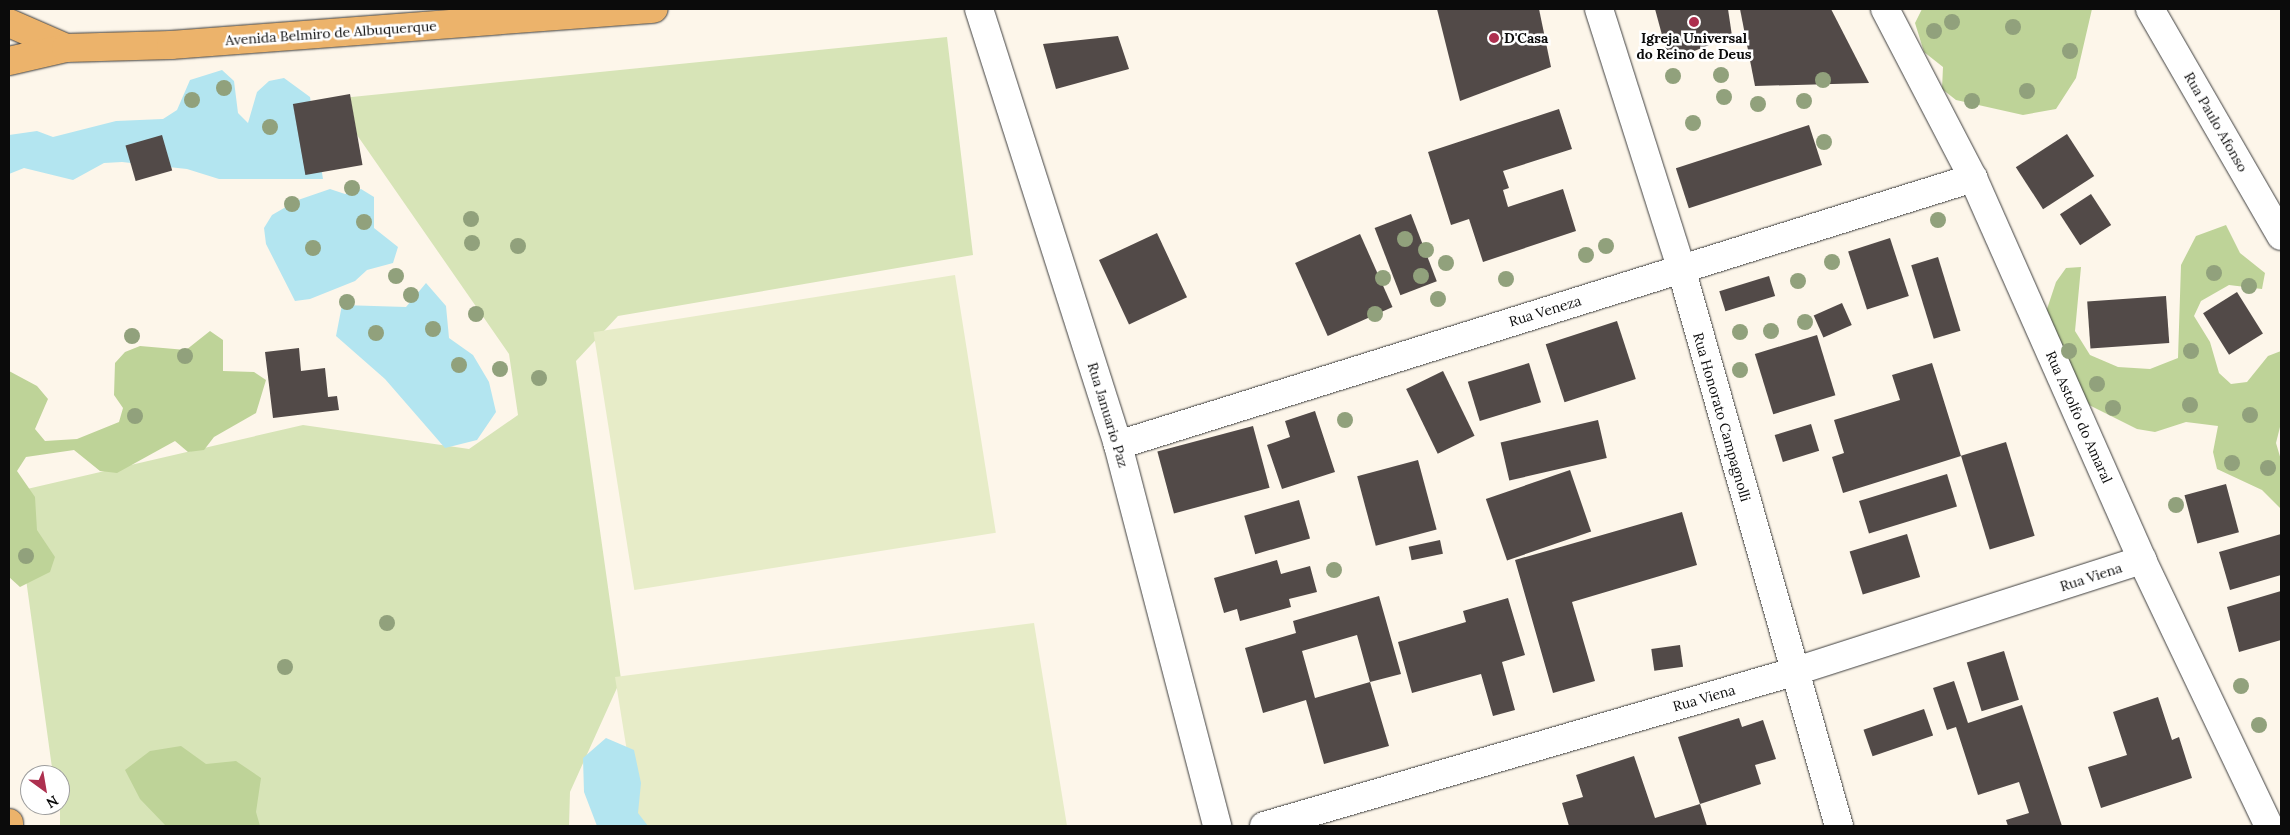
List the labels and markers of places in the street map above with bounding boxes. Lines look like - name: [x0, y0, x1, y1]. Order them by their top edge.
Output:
- marker: Igreja Universal do Reino de Deus: [1688, 16, 1700, 28]
- place label: D'Casa: [1504, 30, 1548, 46]
- place label: Igreja Universal do Reino de Deus: [1636, 30, 1752, 62]
- marker: D'Casa: [1488, 32, 1500, 44]

